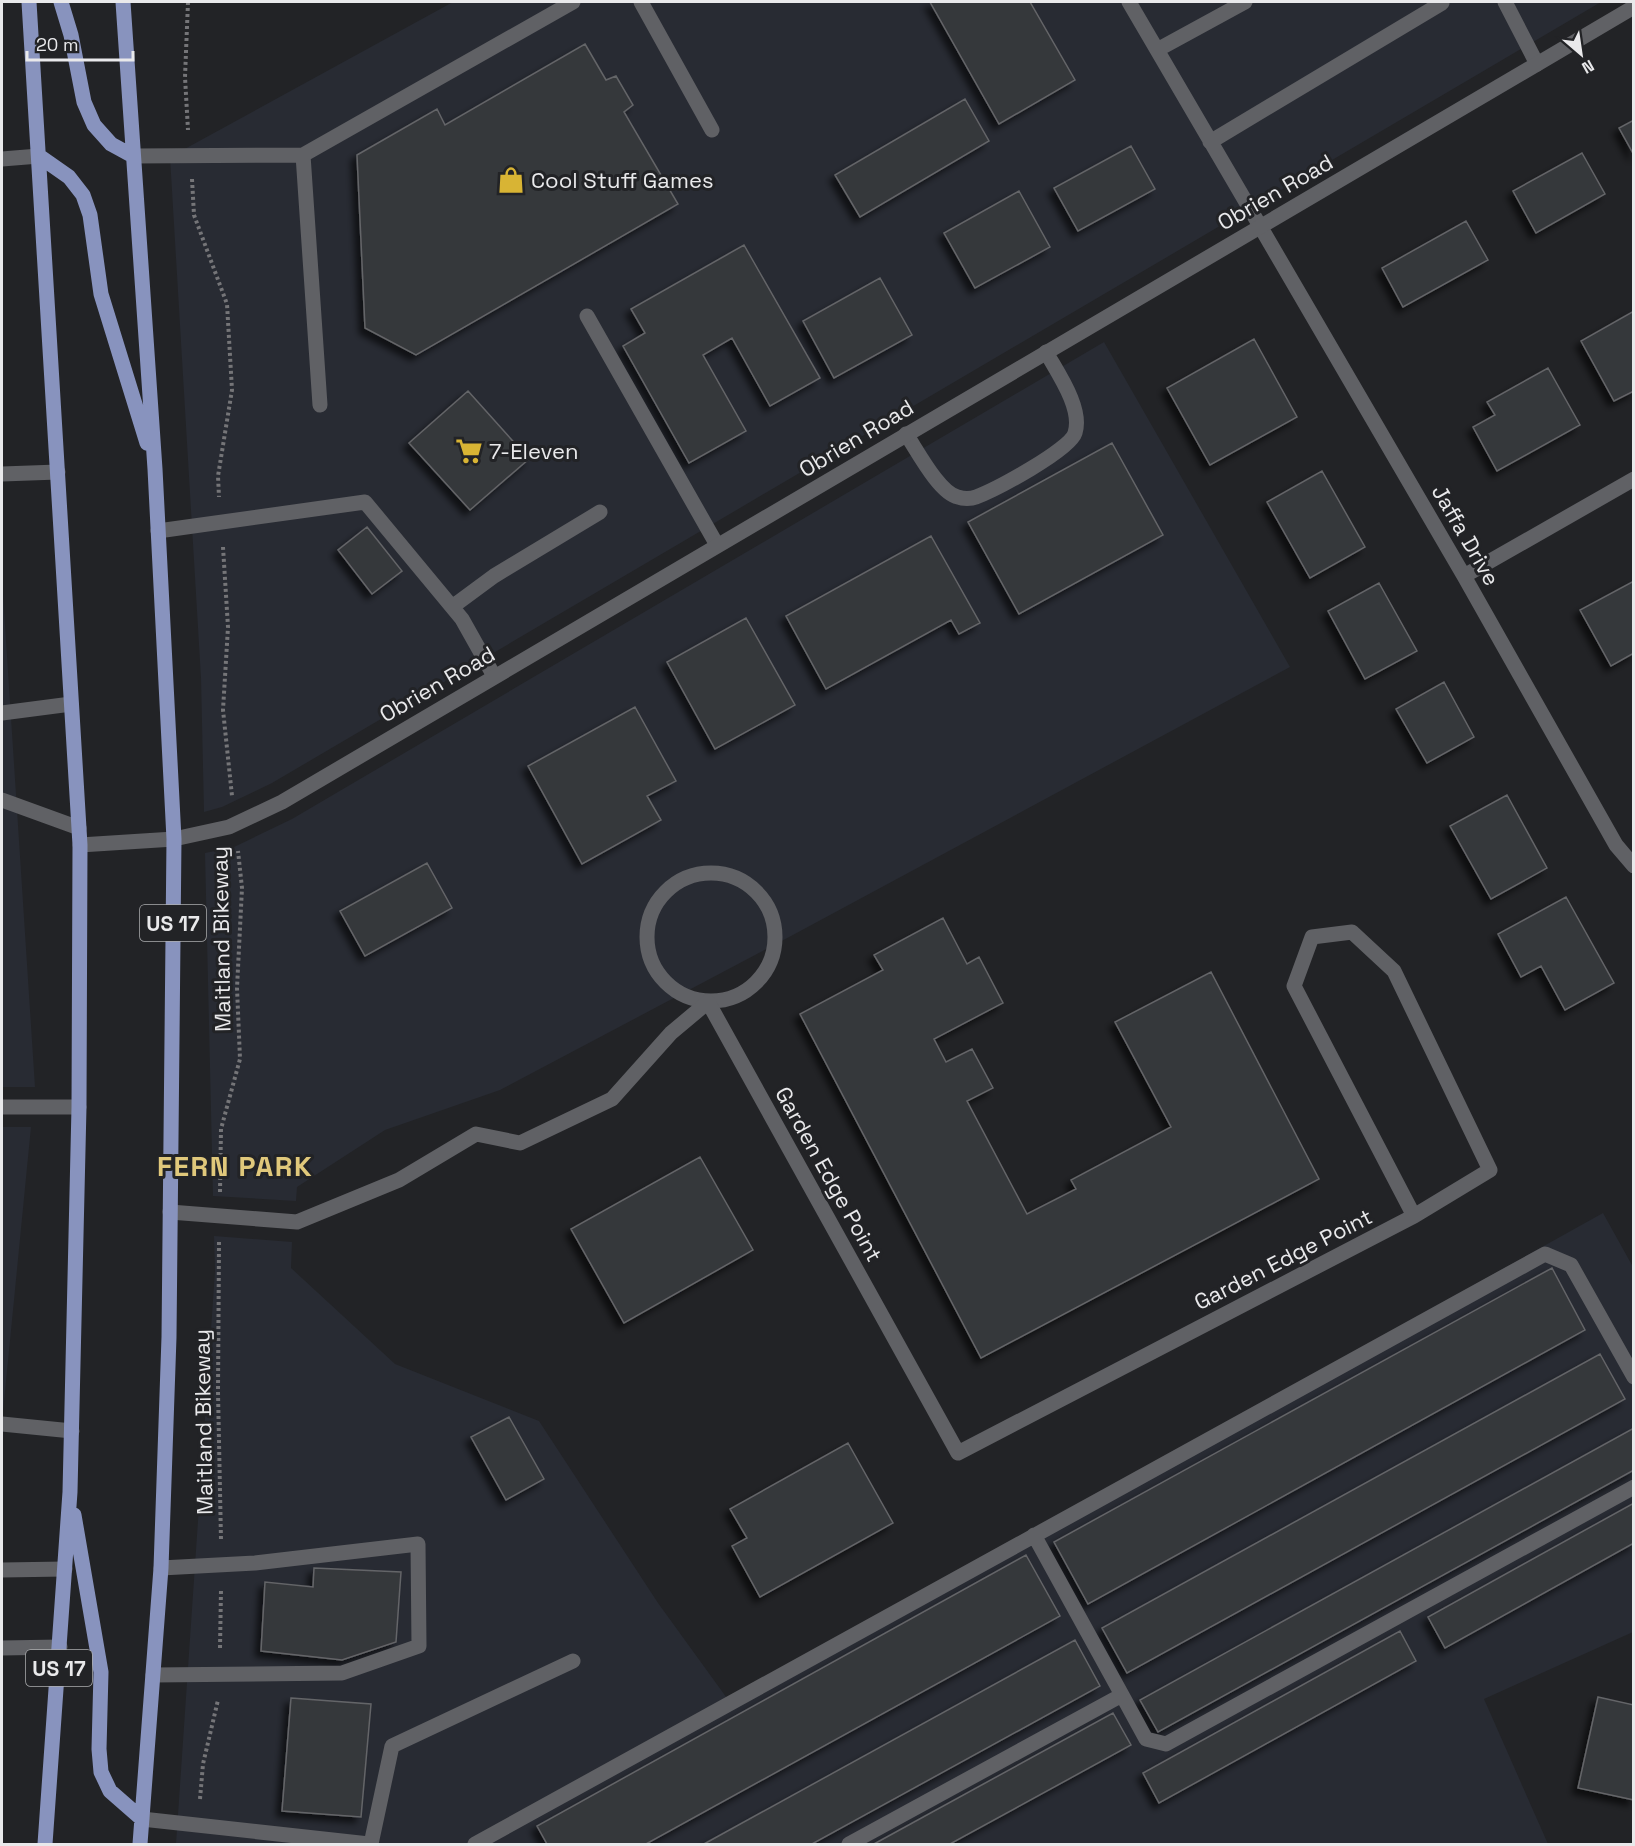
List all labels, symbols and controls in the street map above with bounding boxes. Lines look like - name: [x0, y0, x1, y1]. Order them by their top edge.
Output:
- scale bar: [27, 24, 134, 62]
- north arrow: [1551, 24, 1611, 84]
- text: 20 m: [36, 33, 79, 56]
- text: N: [1578, 55, 1598, 78]
- street label: Obrien Road: [1212, 148, 1338, 236]
- shop icon: Cool Stuff Games: [496, 165, 526, 195]
- place label: Cool Stuff Games: [531, 166, 714, 194]
- street label: Obrien Road: [794, 393, 918, 483]
- supermarket icon: 7-Eleven: [454, 436, 484, 466]
- place label: 7-Eleven: [489, 437, 578, 465]
- street label: Jaffa Drive: [1426, 479, 1506, 591]
- street label: Obrien Road: [374, 640, 500, 728]
- street label: Maitland Bikeway: [205, 846, 237, 1032]
- road number: US 17: [140, 905, 206, 941]
- street label: Garden Edge Point: [769, 1082, 889, 1266]
- district label: FERN PARK: [157, 1148, 313, 1184]
- street label: Garden Edge Point: [1189, 1202, 1377, 1316]
- street label: Maitland Bikeway: [187, 1329, 219, 1515]
- road number: US 17: [26, 1650, 92, 1686]

